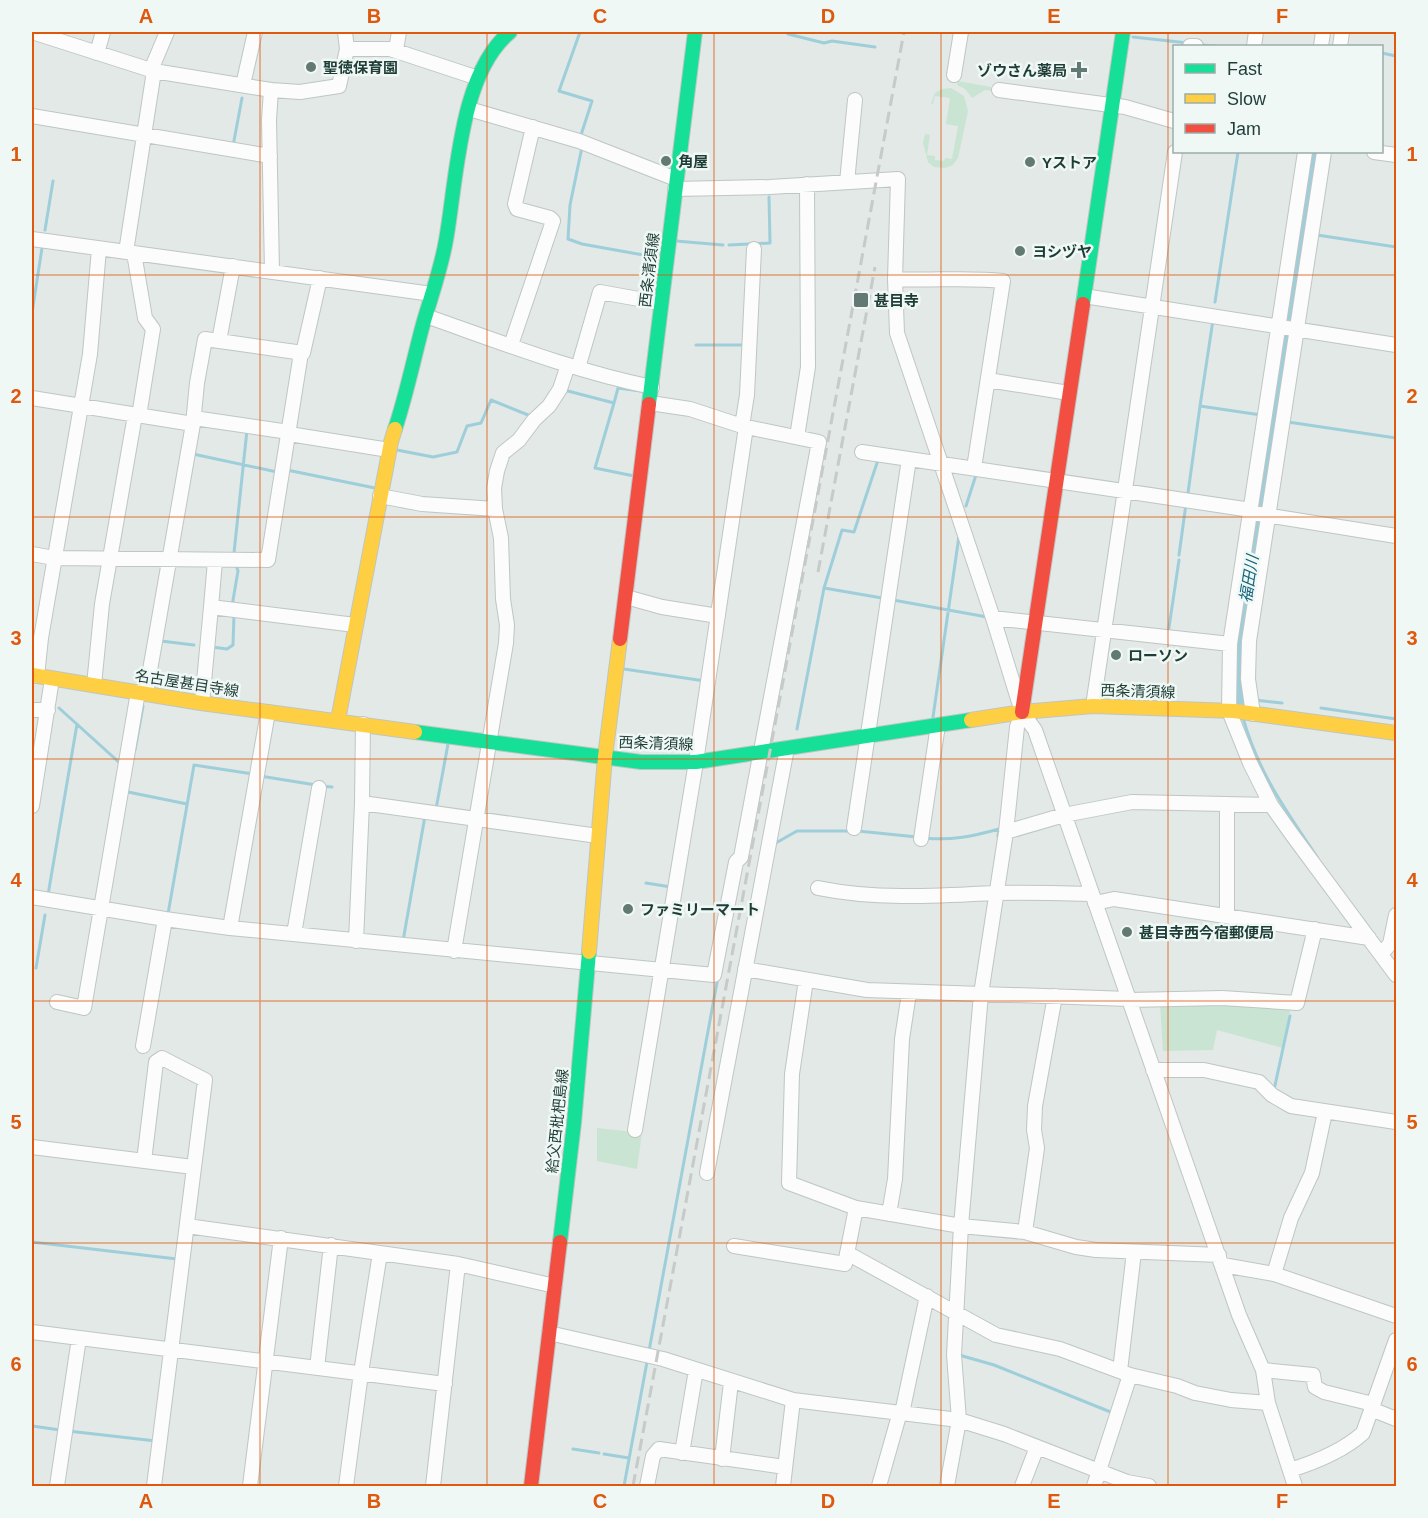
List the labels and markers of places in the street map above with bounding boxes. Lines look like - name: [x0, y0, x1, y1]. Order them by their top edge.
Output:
- place label: 聖徳保育園: [323, 59, 398, 76]
- marker: 聖徳保育園: [304, 60, 318, 74]
- place label: ゾウさん薬局: [977, 62, 1067, 79]
- marker: ゾウさん薬局: [1072, 63, 1086, 77]
- place label: 角屋: [678, 153, 708, 170]
- marker: 角屋: [659, 154, 673, 168]
- place label: Yストア: [1042, 154, 1097, 171]
- marker: Yストア: [1023, 155, 1037, 169]
- place label: ヨシヅヤ: [1032, 243, 1092, 260]
- marker: ヨシヅヤ: [1013, 244, 1027, 258]
- marker: 甚目寺: [852, 291, 870, 309]
- place label: 甚目寺: [874, 292, 919, 309]
- place label: ローソン: [1128, 647, 1188, 664]
- marker: ローソン: [1109, 648, 1123, 662]
- place label: ファミリーマート: [640, 901, 760, 918]
- marker: ファミリーマート: [621, 902, 635, 916]
- place label: 甚目寺西今宿郵便局: [1139, 924, 1274, 941]
- marker: 甚目寺西今宿郵便局: [1120, 925, 1134, 939]

